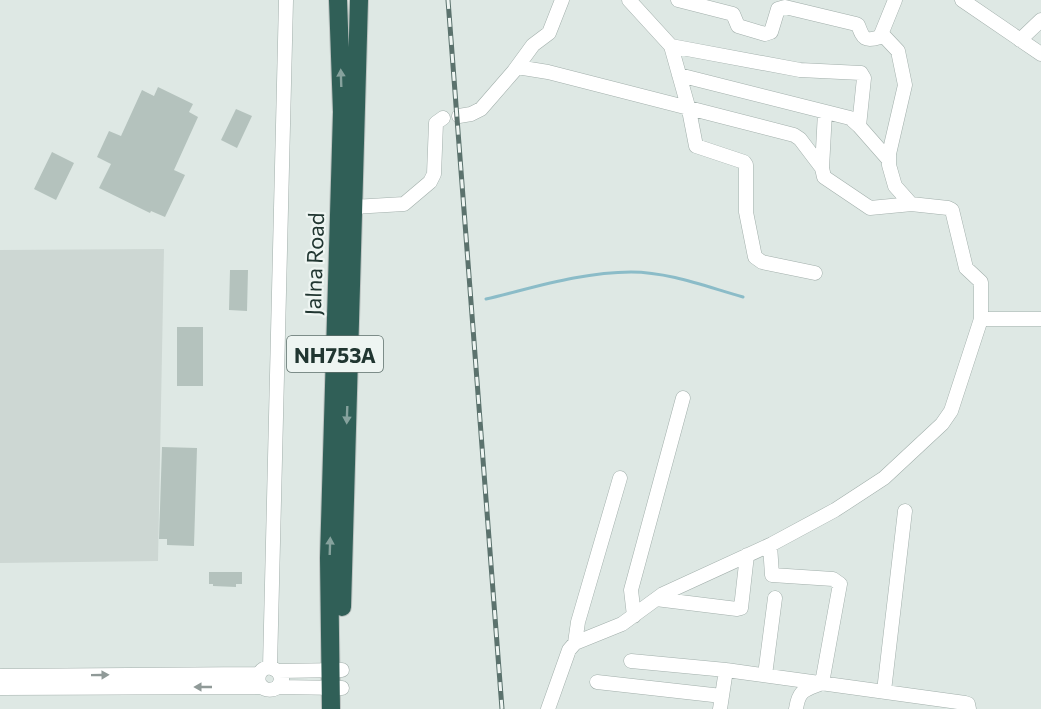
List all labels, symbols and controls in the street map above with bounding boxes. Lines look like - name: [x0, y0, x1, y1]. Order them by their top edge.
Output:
- one-way arrow: [336, 68, 346, 87]
- street label: Jalna Road: [299, 212, 329, 316]
- road number: NH753A: [287, 336, 383, 372]
- one-way arrow: [342, 406, 352, 425]
- one-way arrow: [325, 536, 334, 555]
- one-way arrow: [91, 670, 110, 680]
- one-way arrow: [193, 682, 212, 692]

